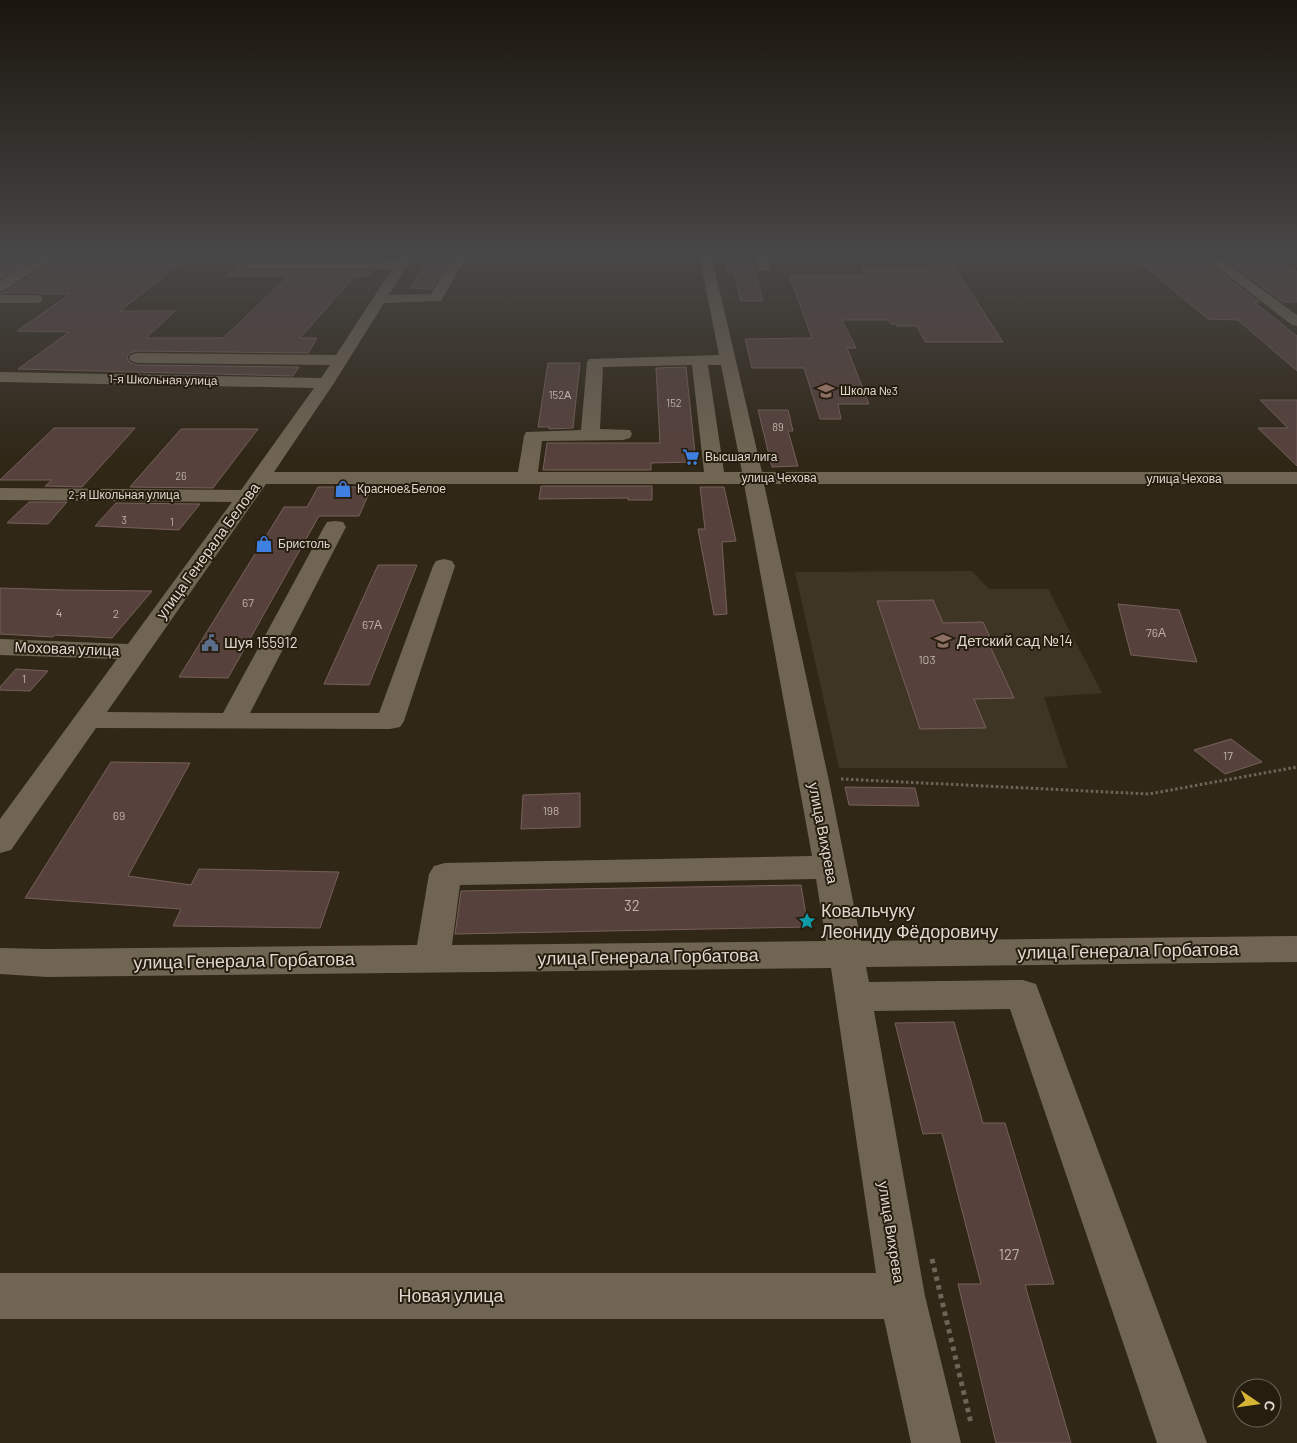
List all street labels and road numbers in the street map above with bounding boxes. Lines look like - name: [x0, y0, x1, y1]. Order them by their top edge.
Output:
- street label: 1-я Школьная улица: [108, 371, 218, 388]
- street label: улица Чехова: [741, 470, 817, 485]
- street label: улица Чехова: [1146, 471, 1222, 486]
- street label: улица Генерала Белова: [152, 478, 263, 622]
- street label: 2-я Школьная улица: [68, 487, 180, 502]
- street label: Моховая улица: [14, 637, 120, 659]
- street label: улица Вихрева: [805, 781, 843, 886]
- street label: улица Генерала Горбатова: [1017, 937, 1240, 963]
- street label: улица Генерала Горбатова: [537, 943, 760, 969]
- street label: улица Генерала Горбатова: [133, 947, 356, 973]
- street label: улица Вихрева: [875, 1180, 909, 1285]
- street label: Новая улица: [398, 1284, 505, 1306]

